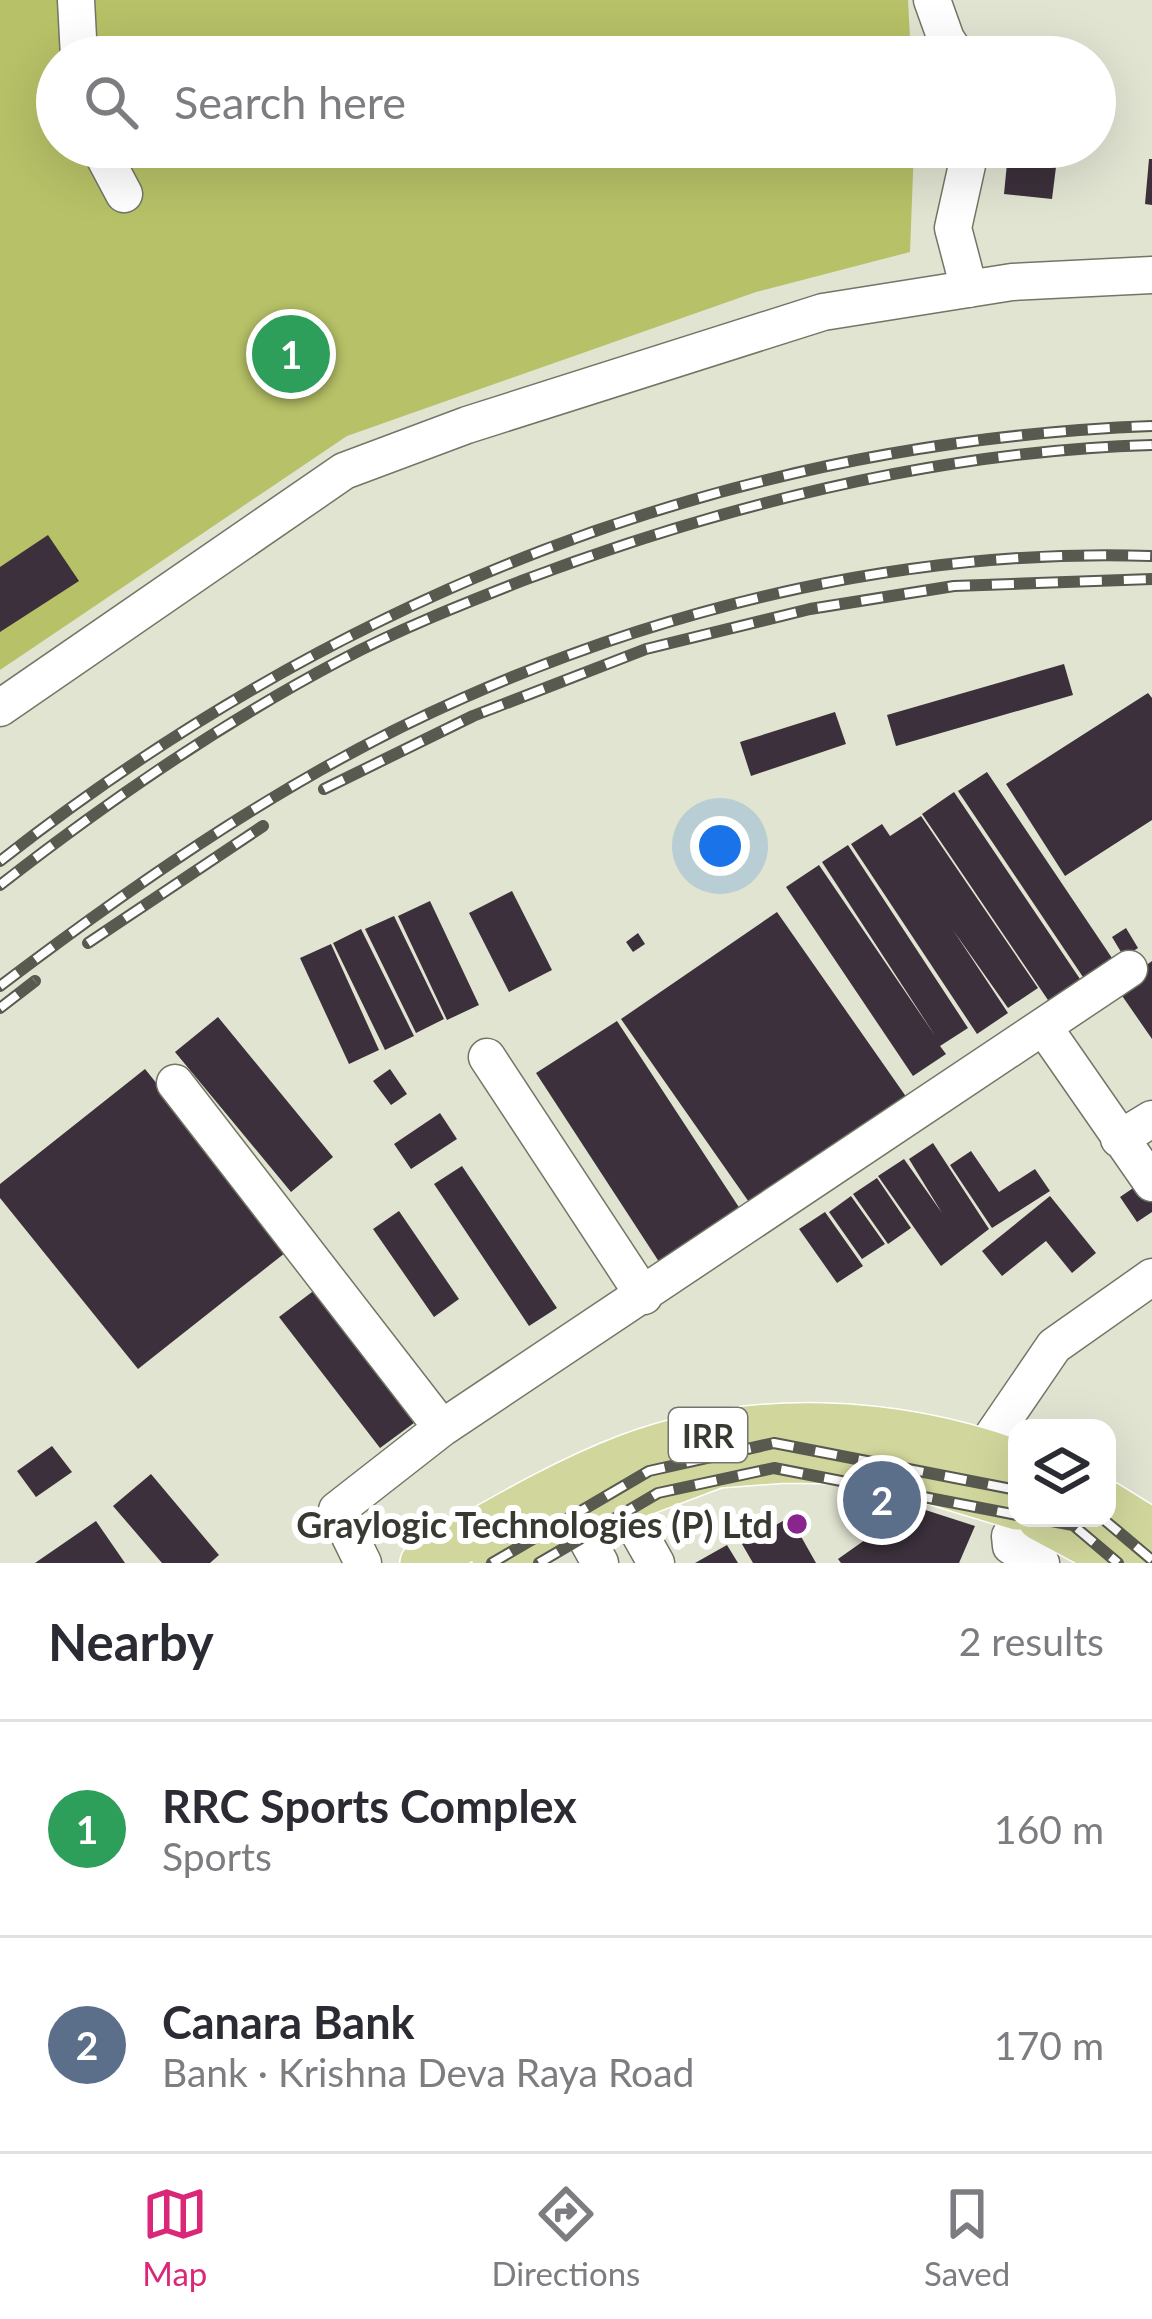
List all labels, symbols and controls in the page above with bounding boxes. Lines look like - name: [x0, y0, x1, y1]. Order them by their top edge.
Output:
- search box: [36, 36, 1116, 168]
- icon: search: [78, 69, 144, 135]
- text: Search here: [174, 75, 406, 129]
- pin: 1: [252, 309, 330, 399]
- your location: [690, 816, 750, 876]
- road number: IRR: [669, 1408, 747, 1462]
- map controls: [1008, 1419, 1116, 1527]
- button: layers: [1008, 1419, 1116, 1527]
- pin: 2: [843, 1455, 921, 1545]
- place label: Graylogic Technologies (P) Ltd: [296, 1502, 773, 1546]
- marker: Graylogic Technologies (P) Ltd: [784, 1511, 810, 1537]
- text: Nearby: [48, 1611, 214, 1672]
- text: 2 results: [959, 1618, 1104, 1664]
- text: RRC Sports Complex: [162, 1779, 577, 1833]
- text: 1: [76, 1806, 98, 1852]
- text: 160 m: [994, 1806, 1104, 1852]
- text: Sports: [162, 1833, 272, 1879]
- text: Canara Bank: [162, 1995, 415, 2049]
- text: 2: [76, 2022, 98, 2068]
- text: 170 m: [994, 2022, 1104, 2068]
- text: Bank · Krishna Deva Raya Road: [162, 2049, 694, 2095]
- tab: Map: [142, 2181, 208, 2293]
- tab: Directions: [491, 2181, 640, 2293]
- tab: Saved: [924, 2181, 1010, 2293]

